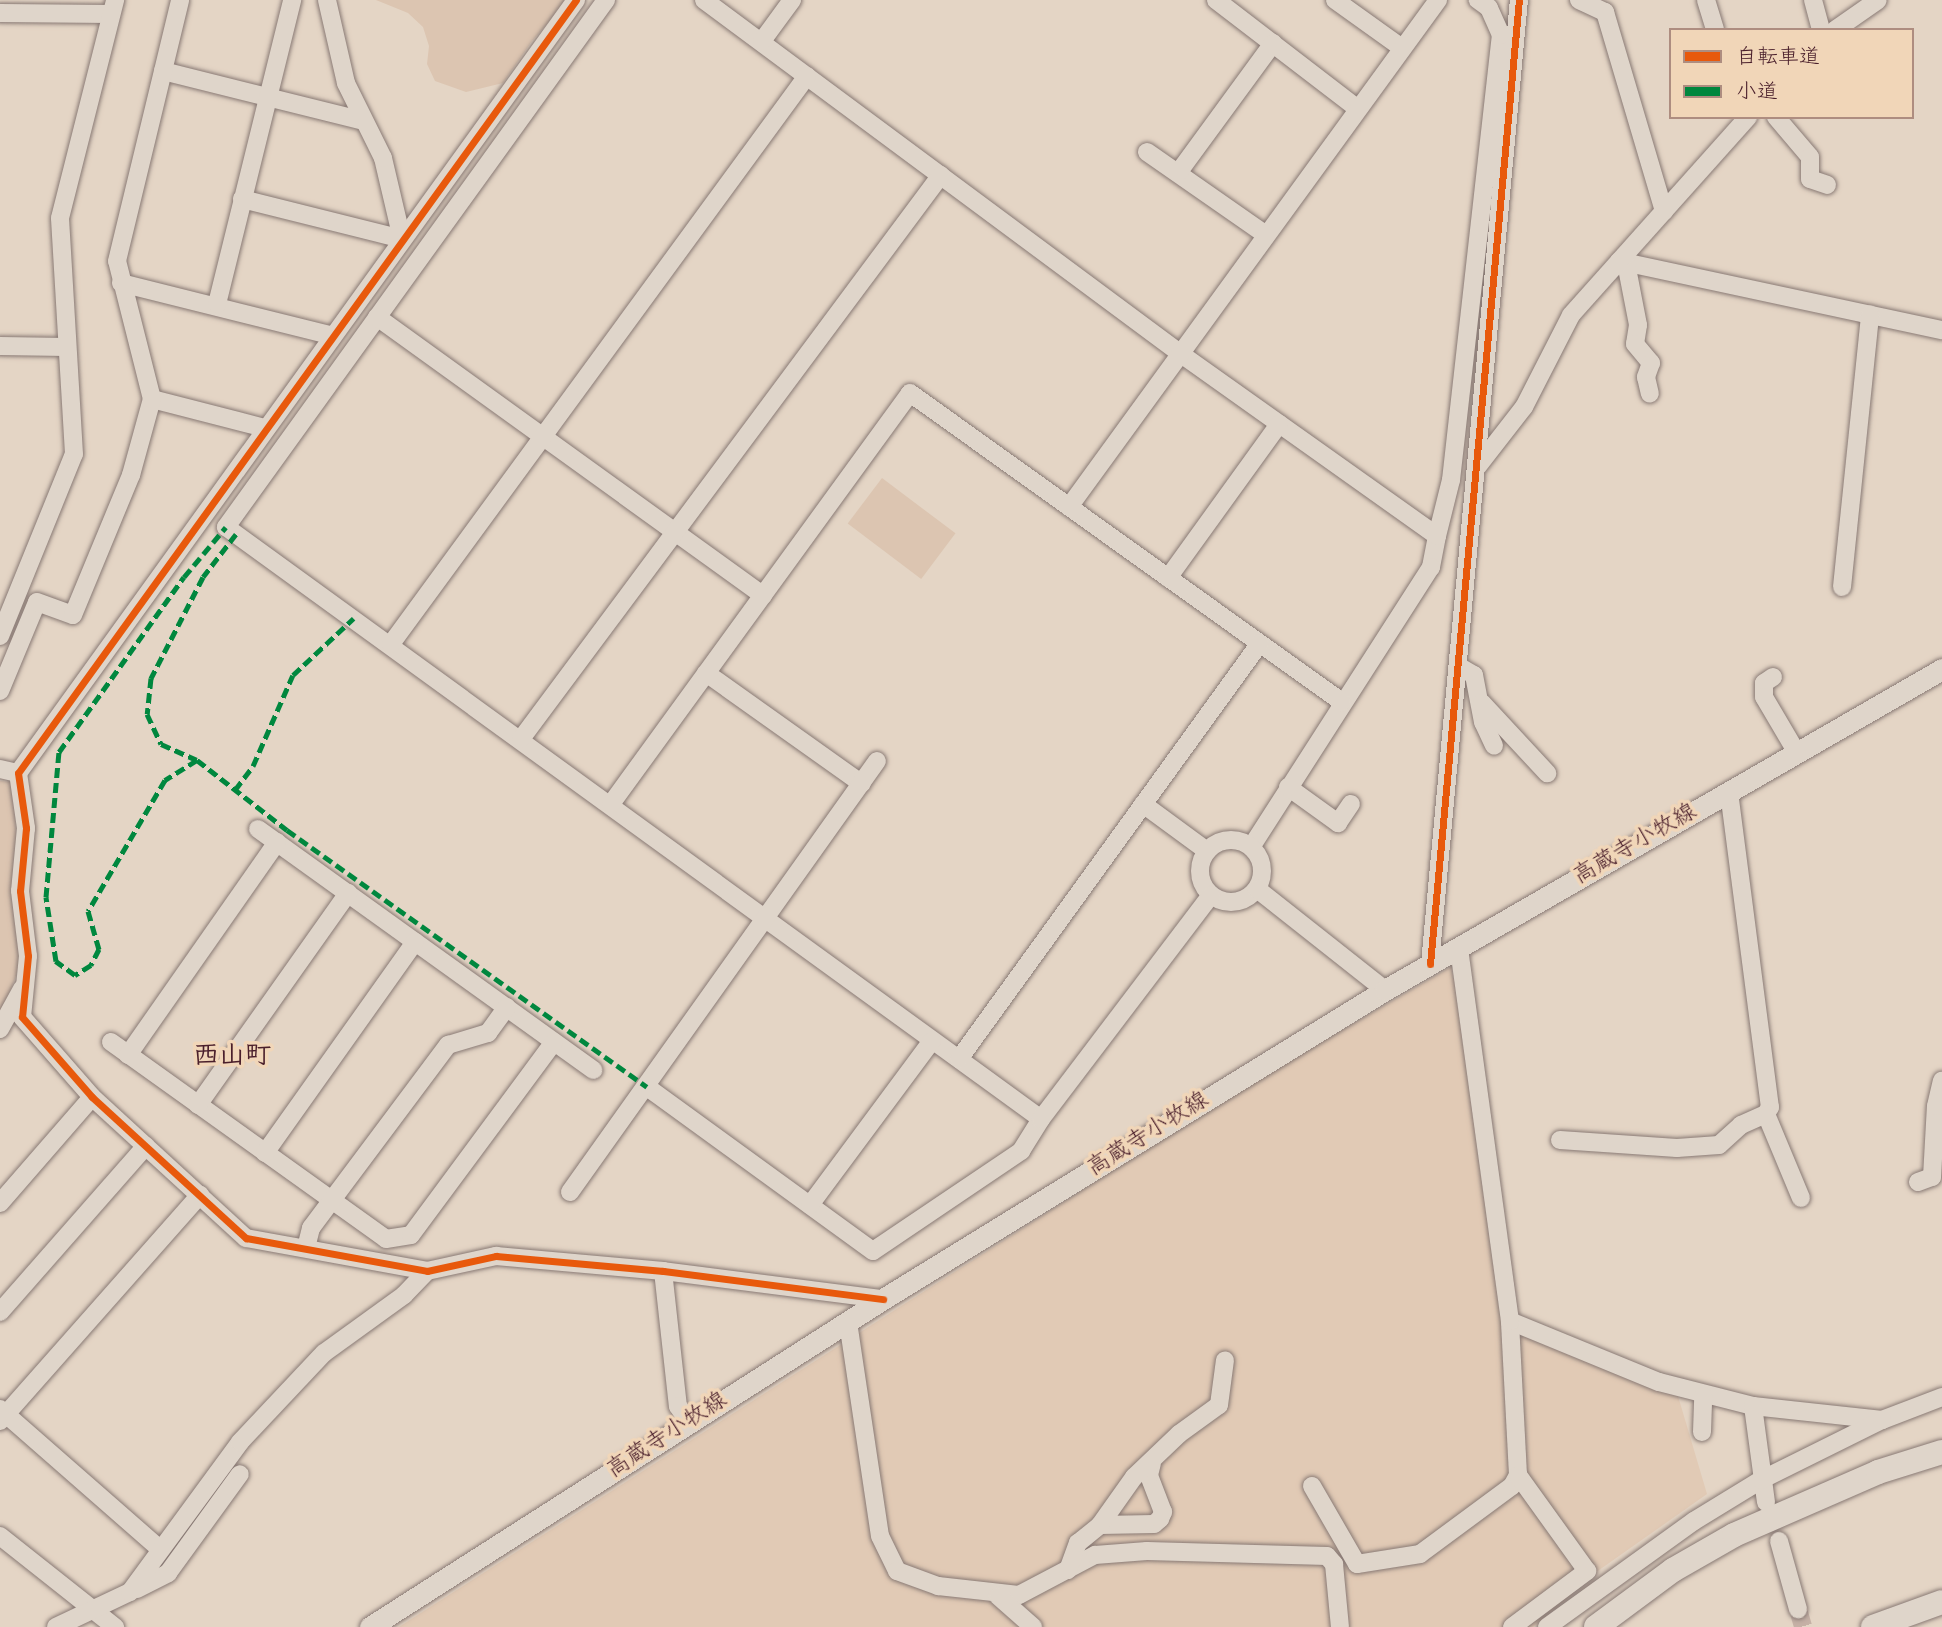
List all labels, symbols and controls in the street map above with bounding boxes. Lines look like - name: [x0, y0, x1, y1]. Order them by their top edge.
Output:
- legend: [1669, 28, 1914, 119]
- text: 自転車道: [1736, 44, 1820, 74]
- text: 小道: [1736, 79, 1778, 109]
- street label: 高蔵寺小牧線: [1569, 800, 1703, 892]
- district label: 西山町: [193, 1042, 271, 1074]
- street label: 高蔵寺小牧線: [1083, 1088, 1215, 1184]
- street label: 高蔵寺小牧線: [603, 1388, 733, 1486]

